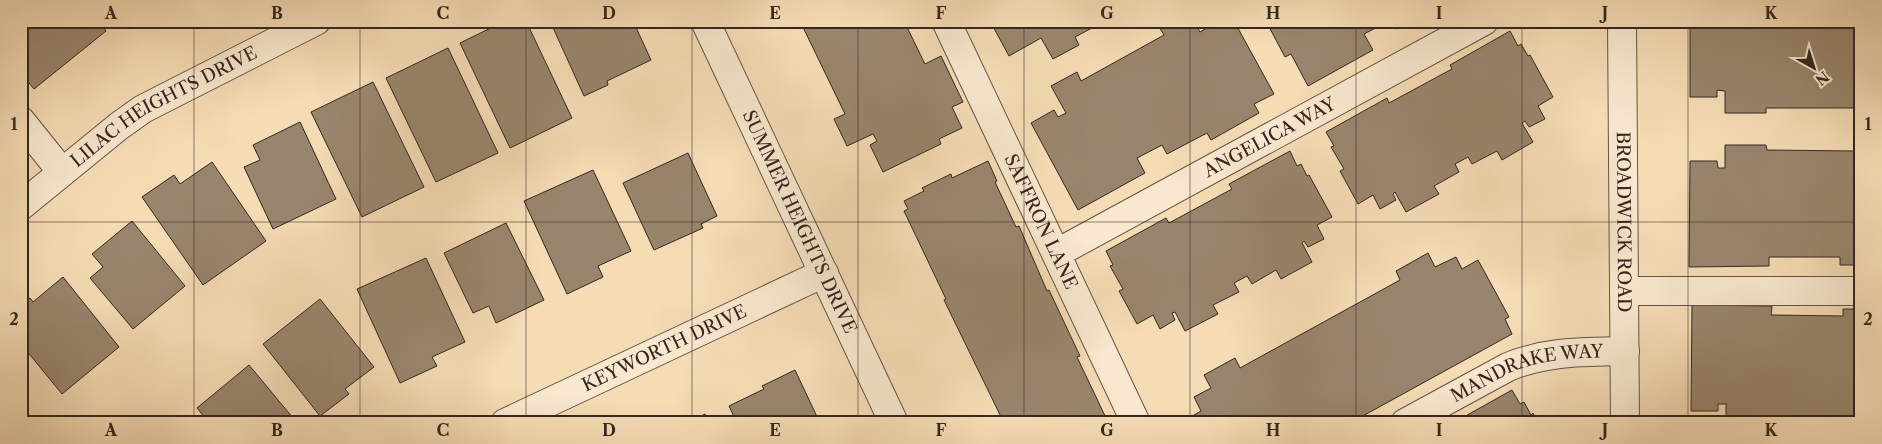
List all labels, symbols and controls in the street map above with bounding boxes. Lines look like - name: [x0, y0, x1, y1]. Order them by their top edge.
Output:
- text: A: [104, 3, 118, 23]
- text: B: [271, 3, 283, 23]
- text: C: [437, 3, 449, 23]
- text: D: [602, 3, 616, 23]
- text: E: [769, 3, 781, 23]
- text: F: [936, 3, 947, 23]
- text: G: [1100, 3, 1114, 23]
- text: H: [1266, 3, 1280, 23]
- text: I: [1436, 3, 1443, 23]
- text: J: [1599, 3, 1608, 23]
- text: K: [1765, 3, 1779, 23]
- street label: LILAC HEIGHTS DRIVE: [66, 42, 261, 172]
- north arrow: [1790, 42, 1840, 92]
- text: N: [1812, 67, 1833, 89]
- street label: ANGELICA WAY: [1199, 92, 1341, 183]
- street label: SUMMER HEIGHTS DRIVE: [738, 107, 861, 337]
- text: 1: [10, 114, 18, 134]
- text: 1: [1864, 114, 1872, 134]
- street label: BROADWICK ROAD: [1612, 131, 1635, 313]
- street label: SAFFRON LANE: [1000, 151, 1082, 293]
- street label: KEYWORTH DRIVE: [578, 300, 750, 396]
- text: 2: [9, 309, 19, 329]
- text: 2: [1863, 309, 1873, 329]
- street label: MANDRAKE WAY: [1447, 340, 1605, 407]
- text: A: [104, 420, 118, 440]
- text: B: [271, 420, 283, 440]
- text: C: [437, 420, 449, 440]
- text: D: [602, 420, 616, 440]
- text: E: [769, 420, 781, 440]
- text: F: [936, 420, 947, 440]
- text: G: [1100, 420, 1114, 440]
- text: H: [1266, 420, 1280, 440]
- text: I: [1436, 420, 1443, 440]
- text: J: [1599, 420, 1608, 440]
- text: K: [1765, 420, 1779, 440]

